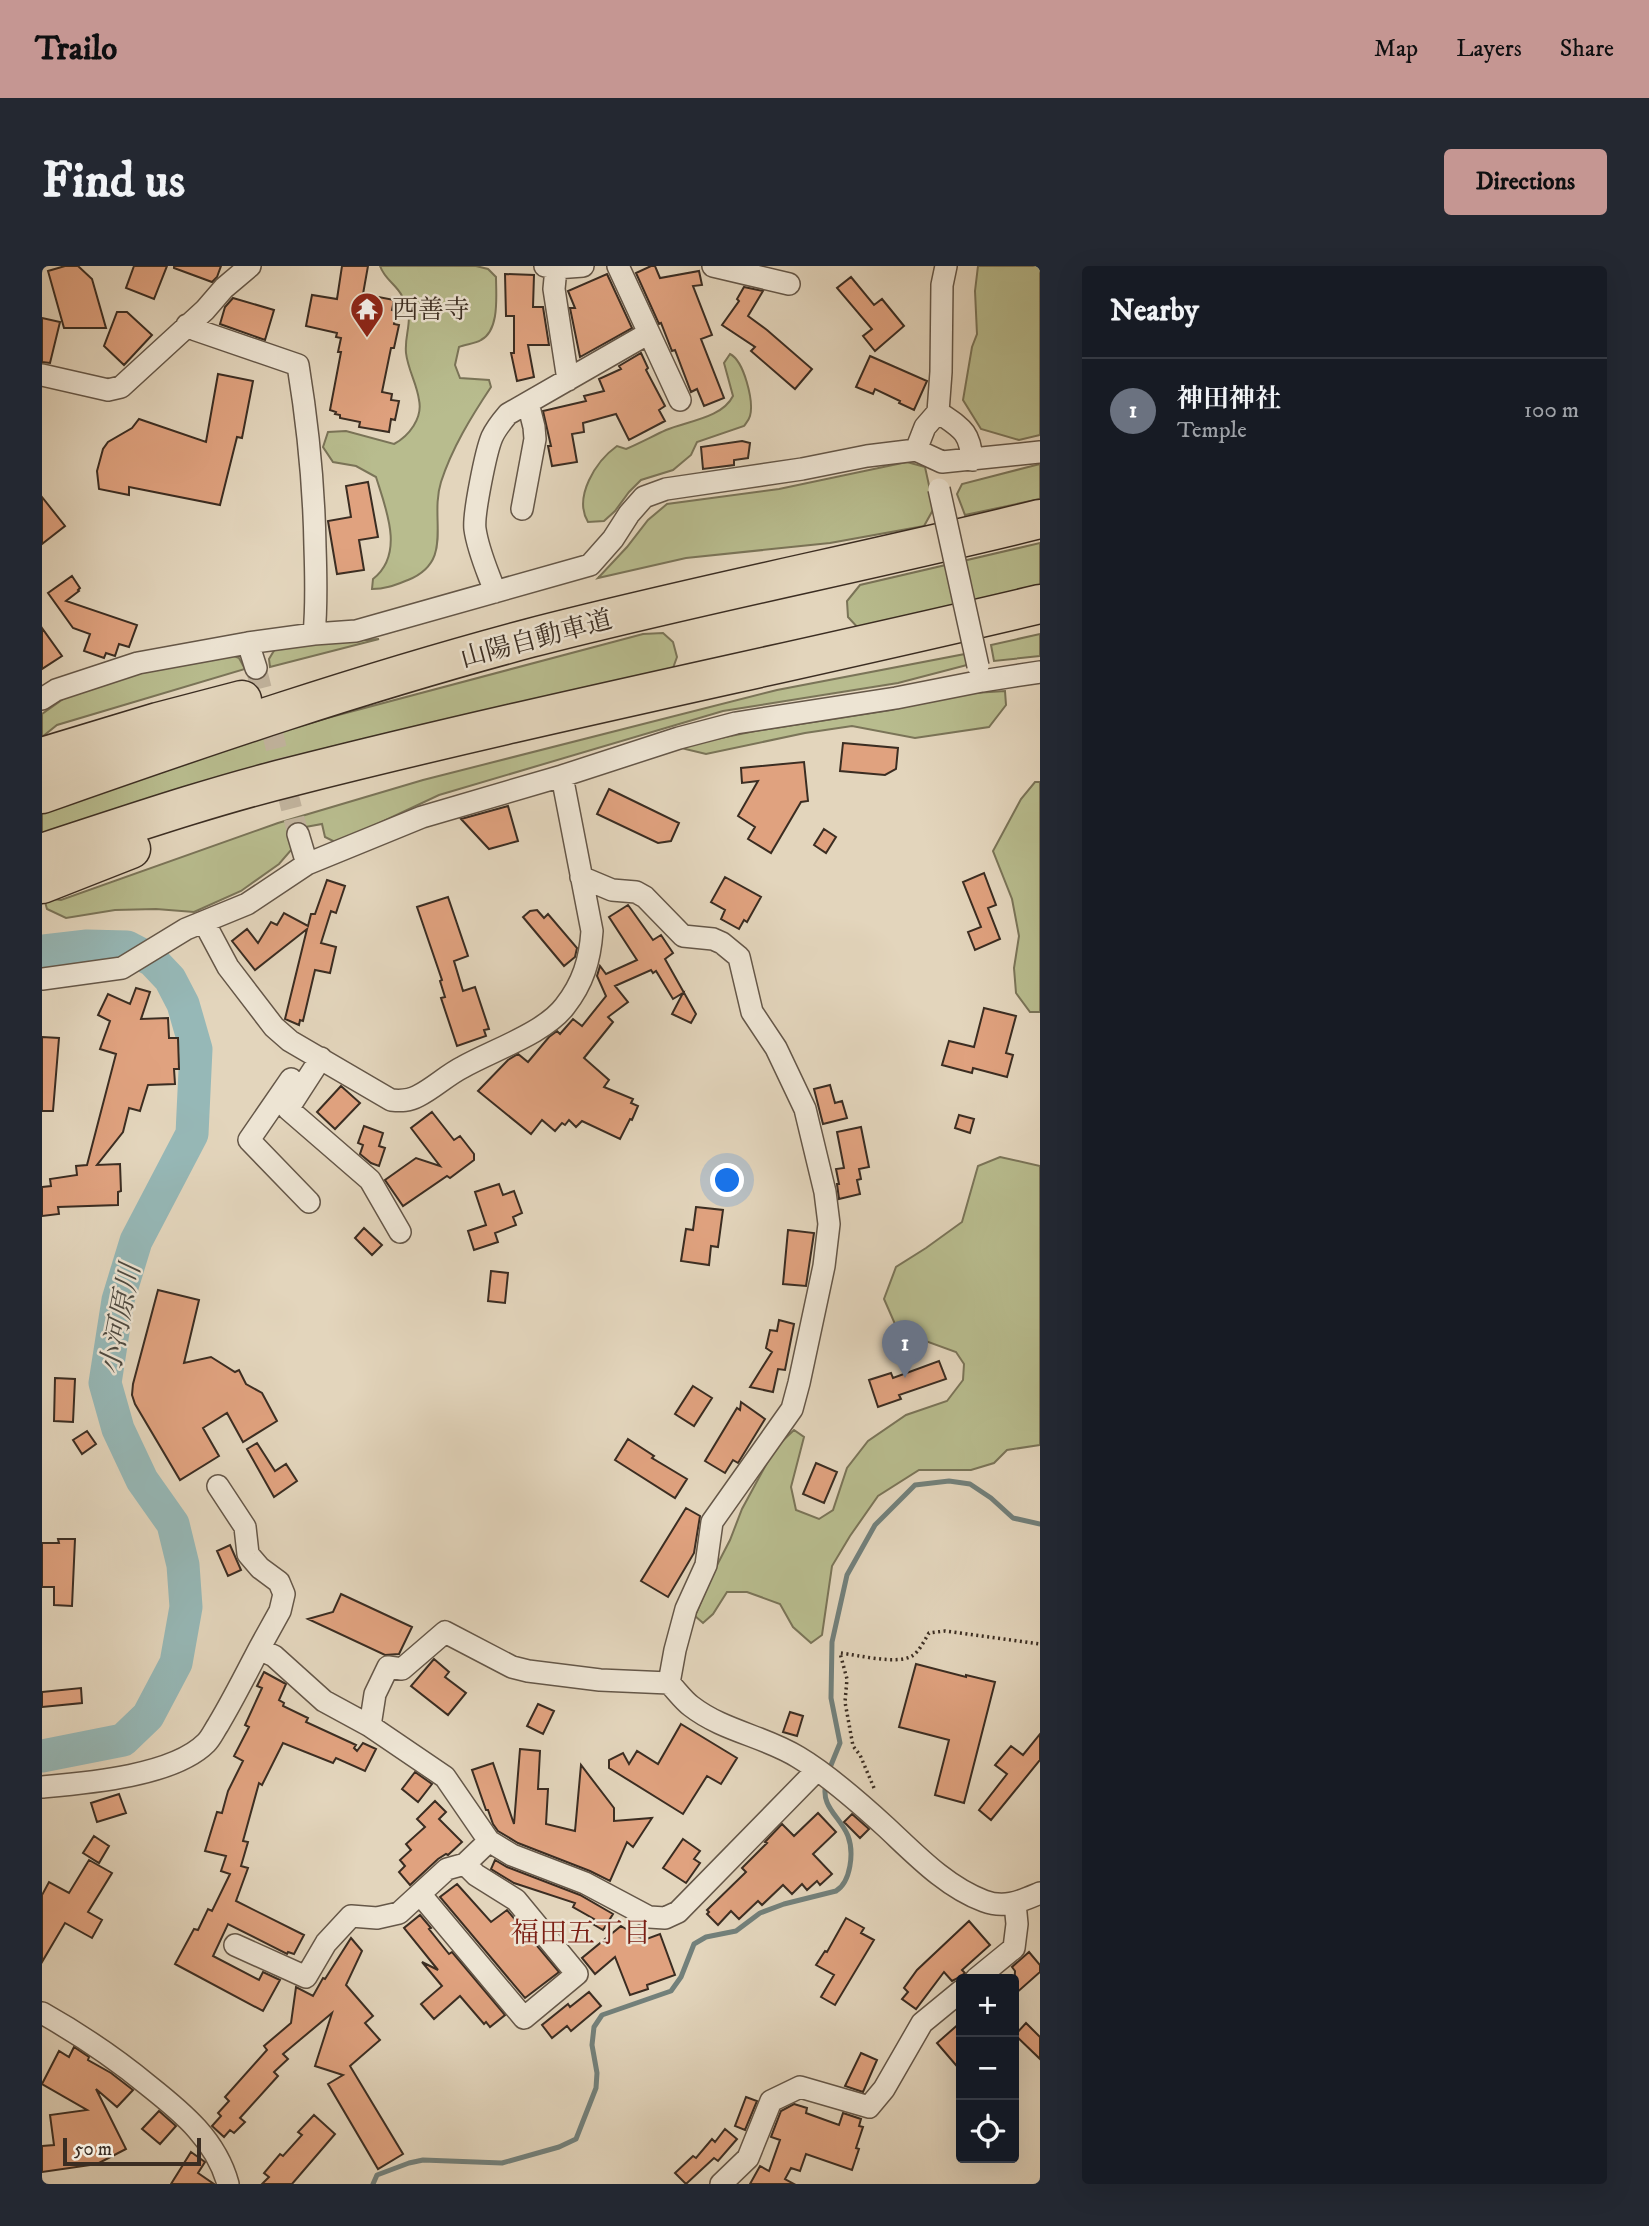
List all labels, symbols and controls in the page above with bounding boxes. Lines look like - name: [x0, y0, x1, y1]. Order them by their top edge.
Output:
- text: Trailo: [35, 29, 117, 70]
- text: Map: [1374, 34, 1418, 64]
- text: Layers: [1456, 34, 1522, 64]
- text: Share: [1560, 34, 1614, 64]
- button: Directions: [1444, 149, 1607, 215]
- text: Find us: [42, 151, 185, 213]
- temple icon: 西善寺: [348, 290, 386, 339]
- text: Nearby: [1110, 293, 1199, 330]
- place label: 西善寺: [392, 294, 470, 327]
- text: 神田神社: [1177, 383, 1281, 416]
- text: 1: [1129, 396, 1137, 425]
- text: 100 m: [1524, 396, 1579, 425]
- text: Temple: [1177, 416, 1247, 445]
- street label: 山陽自動車道: [457, 603, 616, 676]
- your location: [710, 1163, 744, 1197]
- water label: 小河原川: [93, 1258, 149, 1378]
- pin: 1: [882, 1320, 928, 1378]
- district label: 福田五丁目: [511, 1916, 651, 1951]
- map controls: [956, 1974, 1019, 2163]
- button: +: [956, 1974, 1019, 2037]
- button: −: [956, 2037, 1019, 2100]
- button: locate: [956, 2100, 1019, 2163]
- scale bar: [63, 2135, 201, 2167]
- text: 50 m: [74, 2138, 112, 2161]

